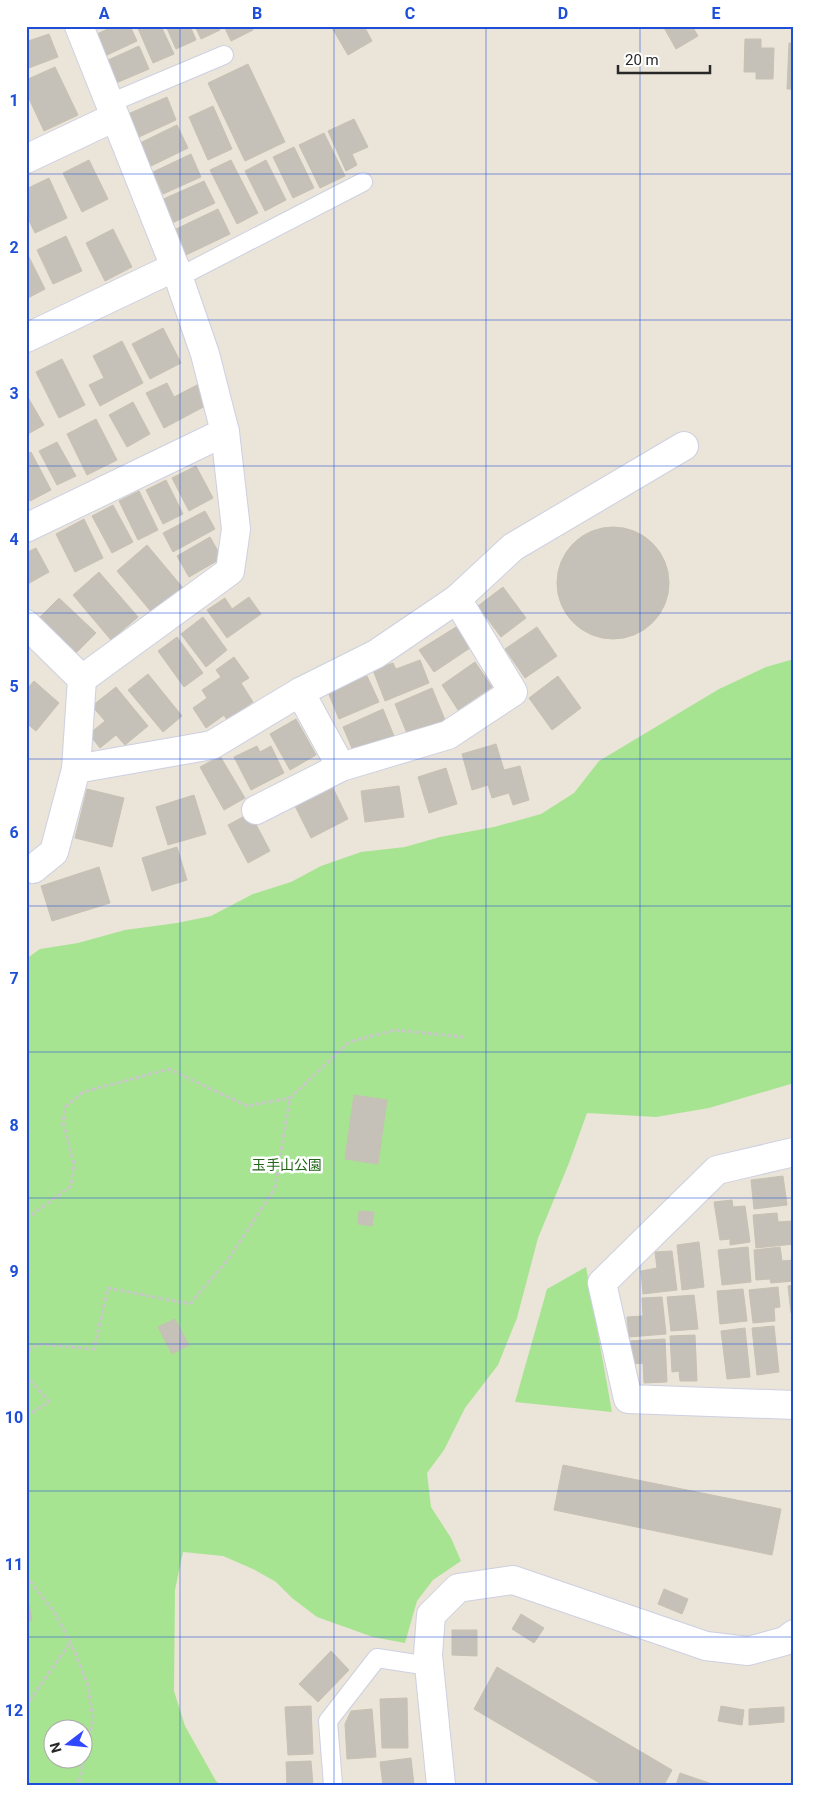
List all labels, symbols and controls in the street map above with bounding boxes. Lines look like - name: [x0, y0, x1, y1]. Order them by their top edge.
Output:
- text: A: [99, 4, 110, 23]
- text: B: [252, 4, 262, 23]
- text: C: [405, 4, 415, 23]
- text: D: [558, 4, 568, 23]
- text: E: [712, 4, 721, 23]
- scale bar: [618, 42, 710, 74]
- text: 20 m: [625, 51, 659, 69]
- text: 1: [9, 91, 19, 110]
- text: 2: [9, 238, 19, 257]
- text: 3: [9, 384, 19, 403]
- text: 4: [9, 530, 19, 549]
- text: 5: [9, 677, 19, 696]
- text: 6: [9, 823, 19, 842]
- text: 7: [9, 969, 19, 988]
- text: 8: [9, 1116, 19, 1135]
- park label: 玉手山公園: [252, 1157, 322, 1173]
- text: 9: [9, 1262, 19, 1281]
- text: 10: [5, 1408, 23, 1427]
- text: 11: [5, 1555, 23, 1574]
- text: 12: [5, 1701, 23, 1720]
- north arrow: [42, 1718, 92, 1768]
- text: N: [46, 1741, 65, 1755]

